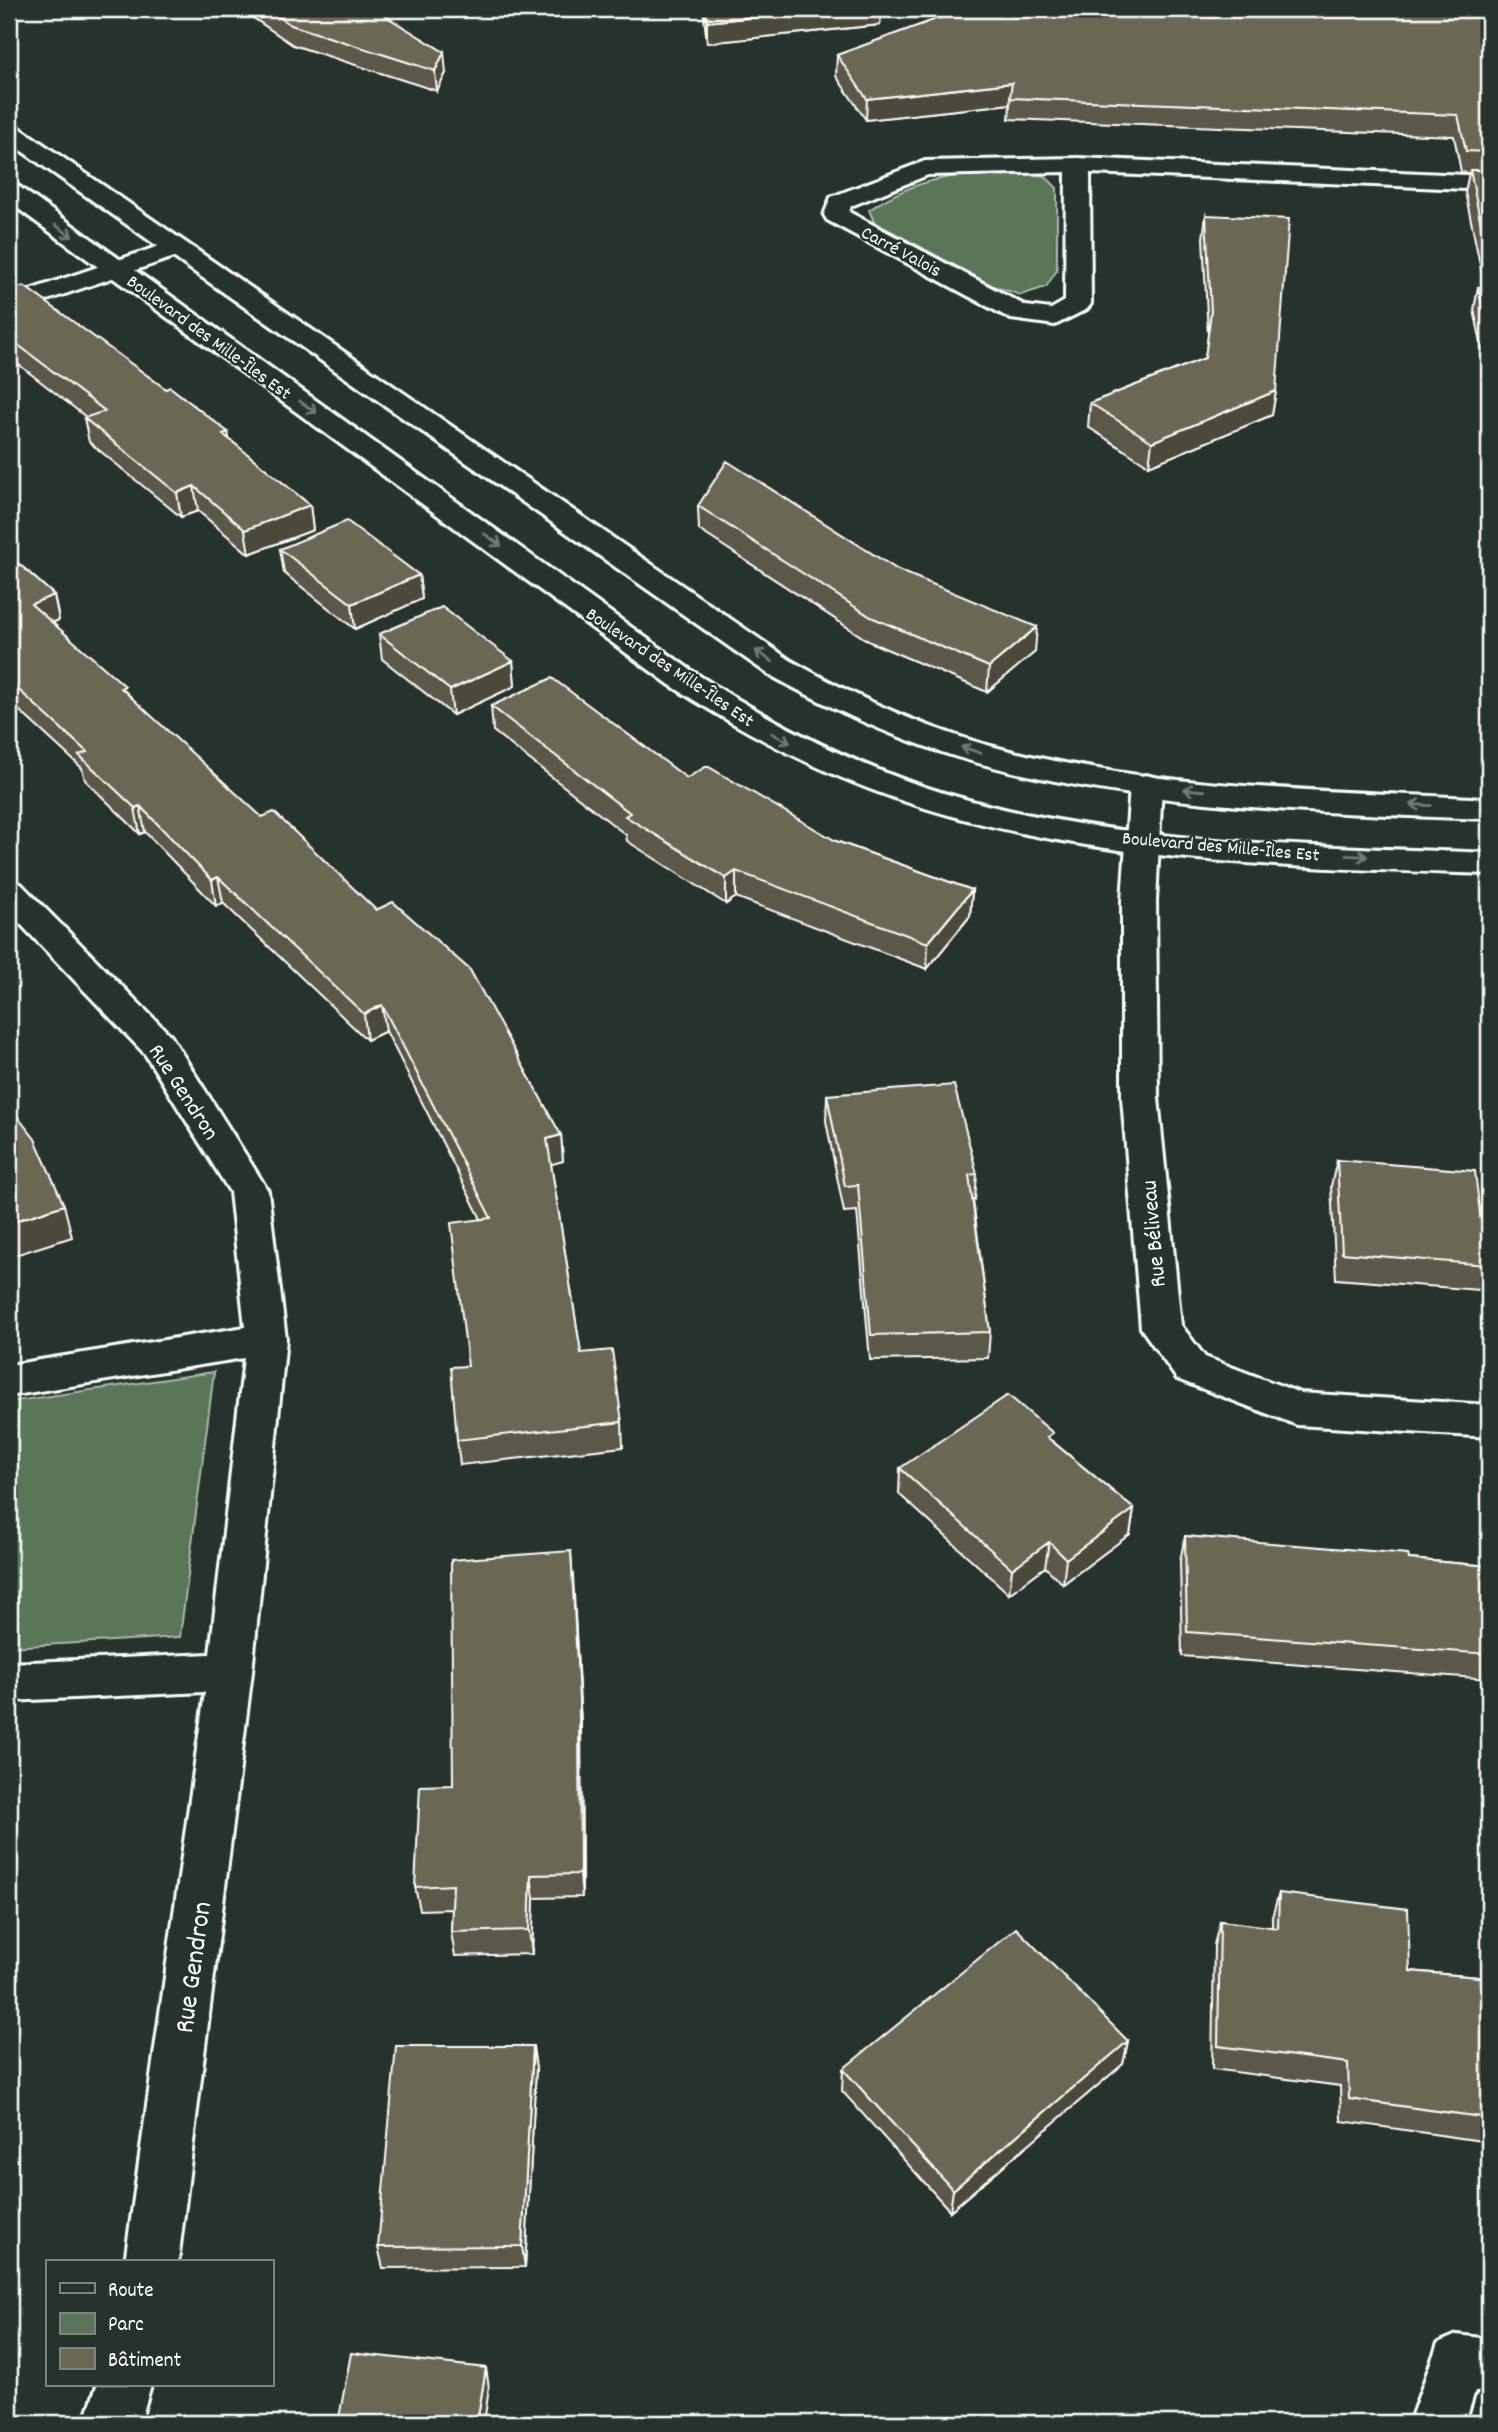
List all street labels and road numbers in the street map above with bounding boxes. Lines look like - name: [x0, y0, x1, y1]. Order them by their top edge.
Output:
- street label: Carré Valois: [855, 221, 945, 286]
- street label: Boulevard des Mille-Îles Est: [120, 270, 296, 408]
- street label: Boulevard des Mille-Îles Est: [579, 602, 759, 735]
- street label: Boulevard des Mille-Îles Est: [1121, 826, 1320, 871]
- street label: Rue Gendron: [139, 1038, 226, 1148]
- street label: Rue Béliveau: [1134, 1179, 1177, 1289]
- street label: Rue Gendron: [167, 1899, 225, 2036]

